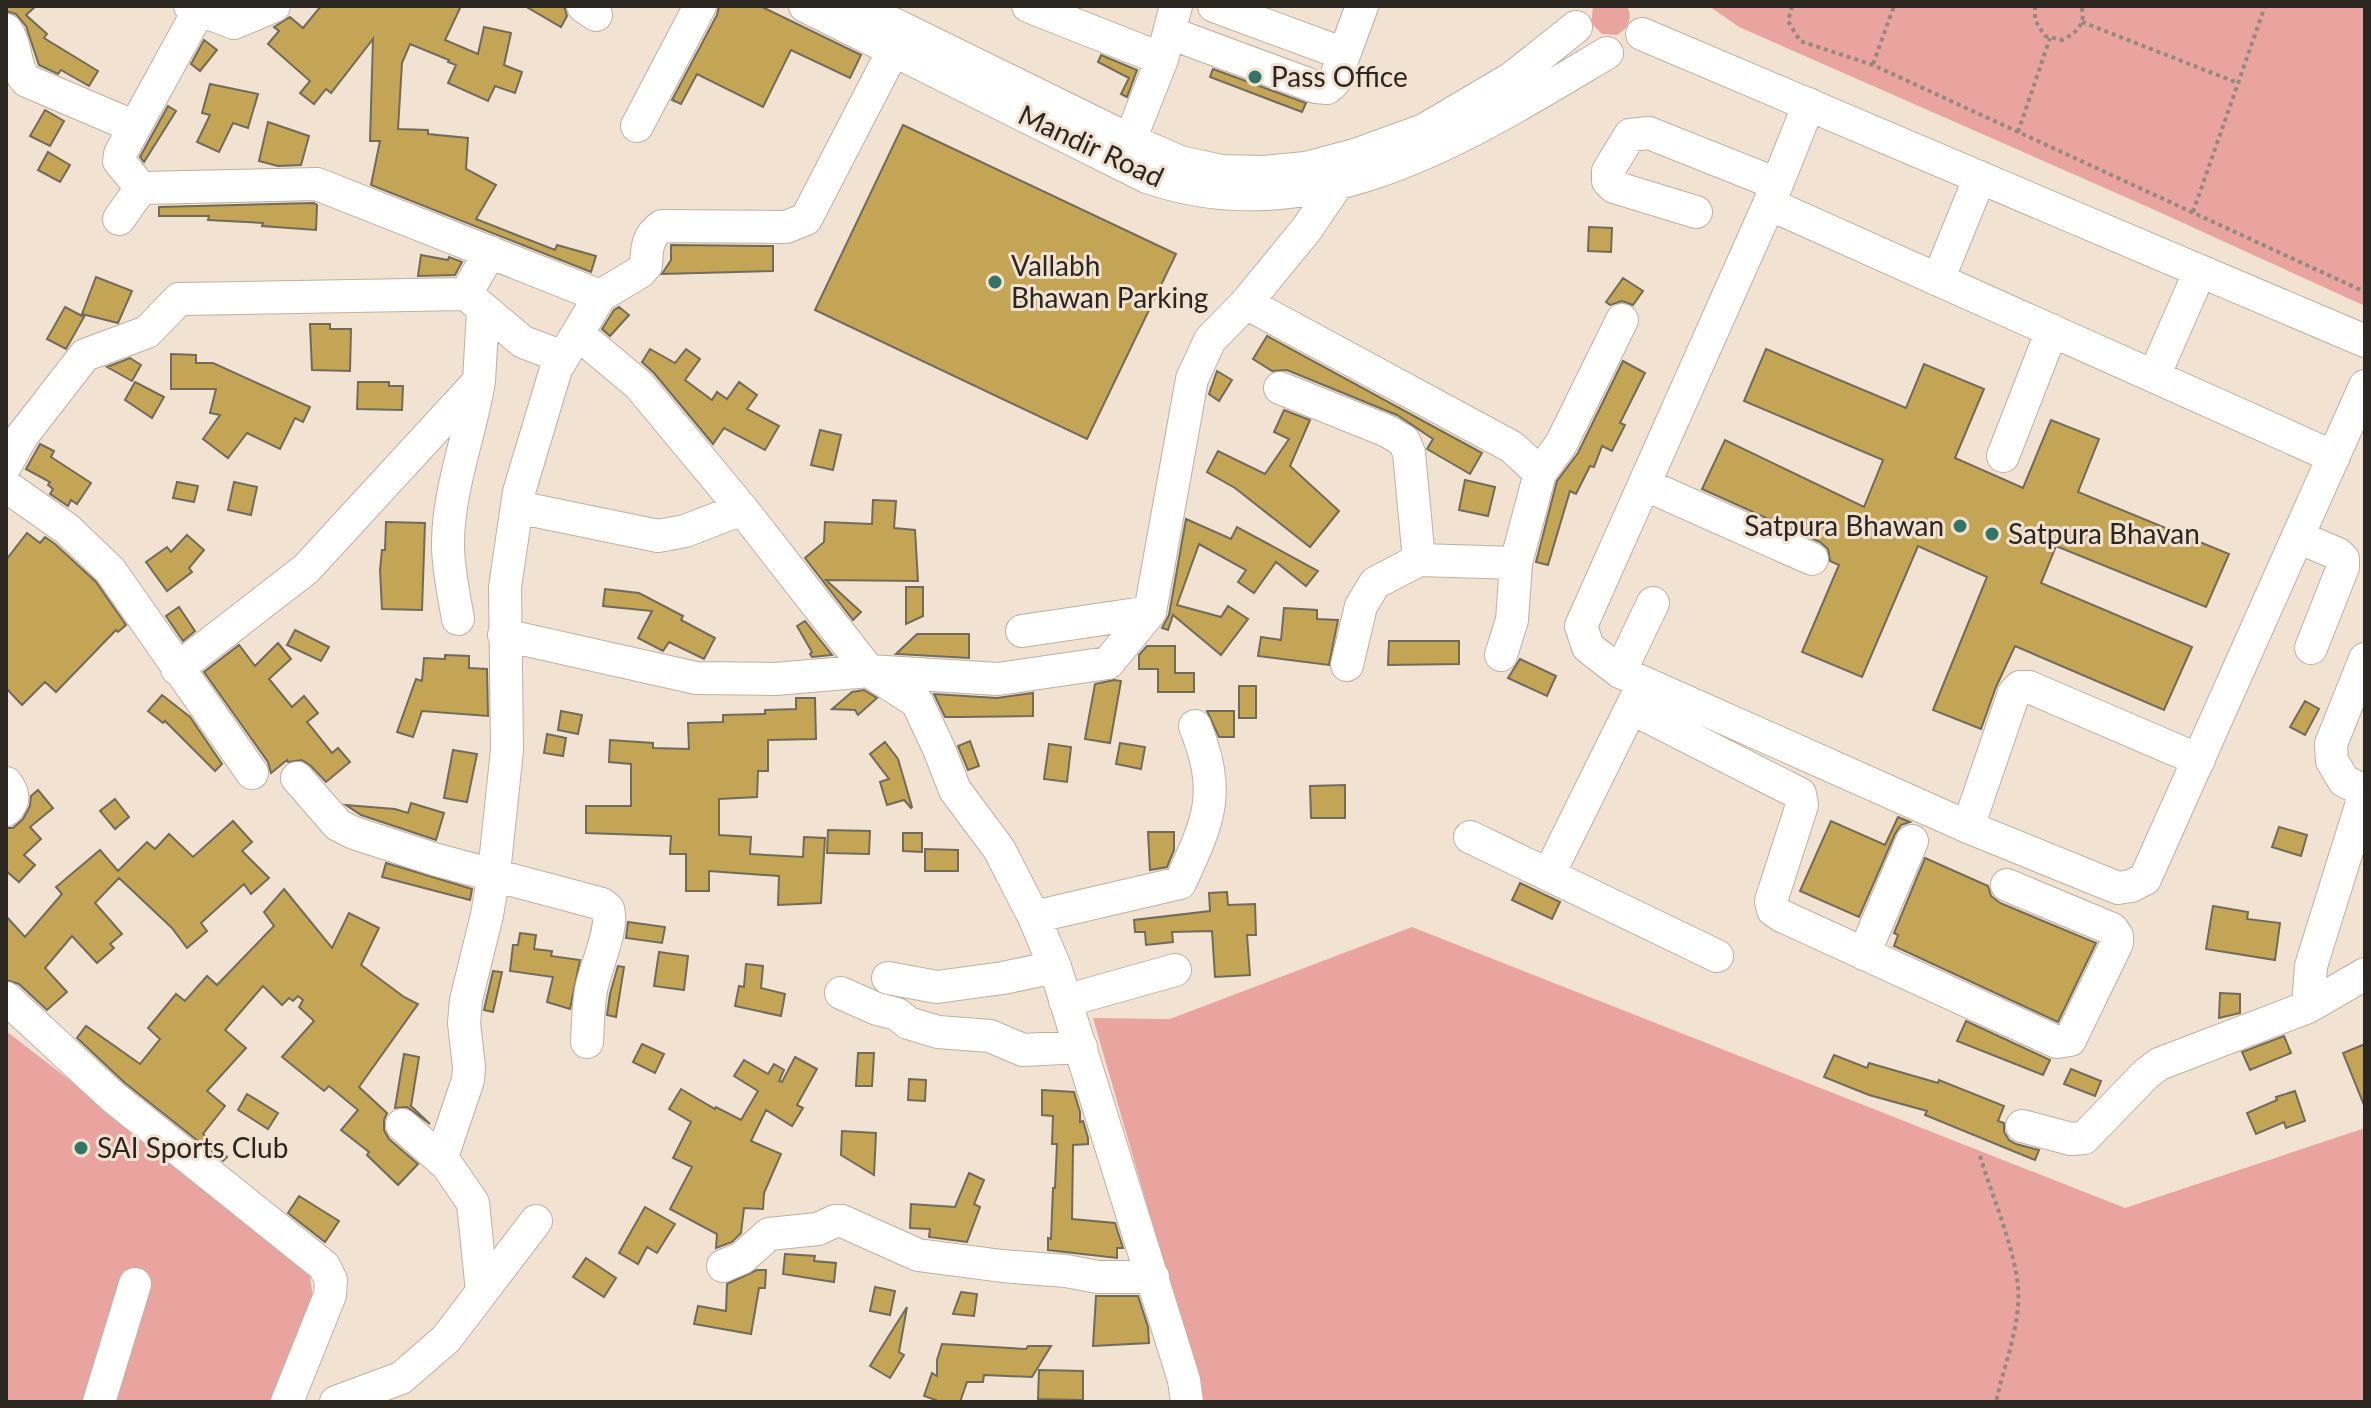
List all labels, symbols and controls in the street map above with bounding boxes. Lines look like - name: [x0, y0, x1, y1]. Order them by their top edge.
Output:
- place label: Pass Office: [1271, 59, 1408, 93]
- marker: Pass Office: [1246, 68, 1264, 86]
- street label: Mandir Road: [1013, 97, 1169, 194]
- place label: Vallabh Bhawan Parking: [1011, 248, 1208, 314]
- marker: Vallabh Bhawan Parking: [986, 273, 1004, 291]
- place label: Satpura Bhawan: [1744, 508, 1944, 542]
- place label: Satpura Bhavan: [2008, 516, 2200, 550]
- marker: Satpura Bhawan: [1951, 517, 1969, 535]
- marker: Satpura Bhavan: [1983, 525, 2001, 543]
- place label: SAI Sports Club: [97, 1130, 288, 1164]
- marker: SAI Sports Club: [72, 1139, 90, 1157]

